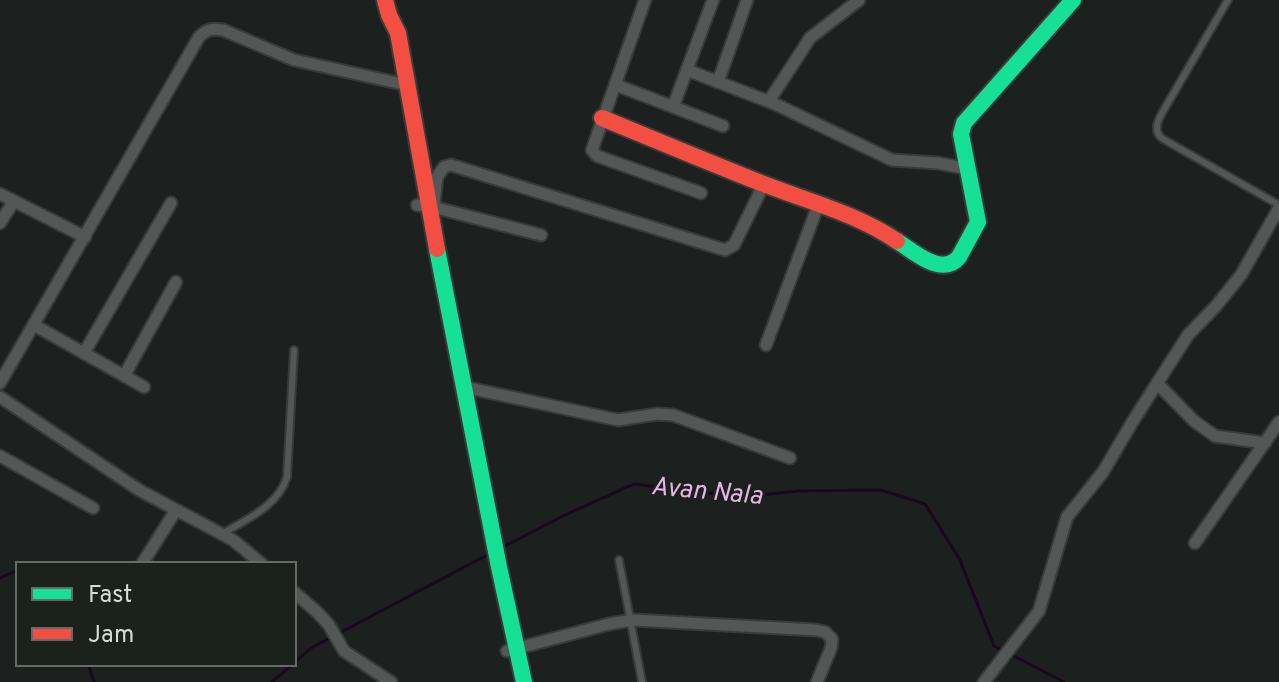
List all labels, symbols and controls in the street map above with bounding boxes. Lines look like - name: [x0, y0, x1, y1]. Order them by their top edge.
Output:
- water label: Avan Nala: [650, 471, 764, 514]
- legend: [16, 562, 296, 666]
- text: Fast: [88, 581, 132, 611]
- text: Jam: [88, 621, 134, 651]

